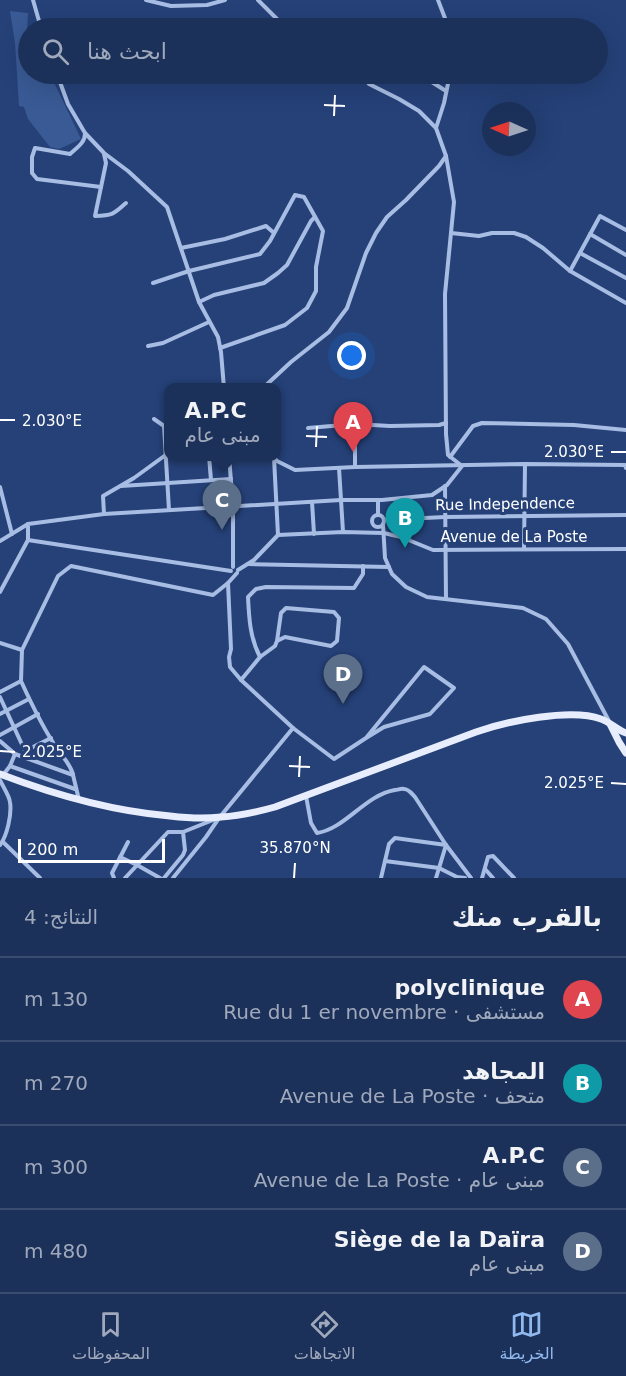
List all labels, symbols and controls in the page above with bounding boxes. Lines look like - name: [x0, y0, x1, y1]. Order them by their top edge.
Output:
- search box: [18, 18, 608, 84]
- icon: search: [39, 35, 72, 68]
- text: ابحث هنا: [87, 39, 167, 64]
- north arrow: [482, 102, 536, 156]
- your location: [337, 341, 366, 370]
- popup: [164, 383, 281, 461]
- text: A.P.C: [184, 398, 247, 423]
- pin: A: [334, 402, 372, 452]
- text: 2.030°E: [22, 412, 82, 430]
- text: مبنى عام: [184, 423, 261, 447]
- text: 2.030°E: [544, 443, 604, 461]
- pin: C: [202, 480, 242, 530]
- street label: Rue Independence: [435, 494, 575, 514]
- pin: B: [386, 498, 424, 548]
- street label: Avenue de La Poste: [441, 528, 587, 546]
- pin: D: [324, 654, 362, 704]
- text: 2.025°E: [22, 743, 82, 761]
- text: 2.025°E: [544, 774, 604, 792]
- scale bar: [18, 836, 165, 864]
- text: 35.870°N: [259, 839, 331, 857]
- text: 200 m: [27, 840, 78, 859]
- text: بالقرب منك: [452, 902, 602, 932]
- text: النتائج: 4: [24, 905, 98, 929]
- text: polyclinique: [395, 975, 545, 1000]
- text: 130 m: [24, 987, 88, 1011]
- text: A: [575, 987, 590, 1011]
- text: مستشفى · Rue du 1 er novembre: [223, 1000, 545, 1024]
- text: المجاهد: [462, 1059, 545, 1084]
- text: 270 m: [24, 1071, 88, 1095]
- text: B: [575, 1071, 590, 1095]
- text: متحف · Avenue de La Poste: [280, 1084, 545, 1108]
- text: A.P.C: [483, 1143, 545, 1168]
- text: 300 m: [24, 1155, 88, 1179]
- text: C: [575, 1155, 590, 1179]
- text: مبنى عام · Avenue de La Poste: [254, 1168, 545, 1192]
- text: Siège de la Daïra: [334, 1227, 545, 1252]
- text: 480 m: [24, 1239, 88, 1263]
- text: D: [574, 1239, 591, 1263]
- text: مبنى عام: [469, 1252, 545, 1276]
- tab: المحفوظات: [72, 1308, 150, 1363]
- tab: الاتجاهات: [294, 1308, 355, 1363]
- tab: الخريطة: [499, 1308, 554, 1363]

